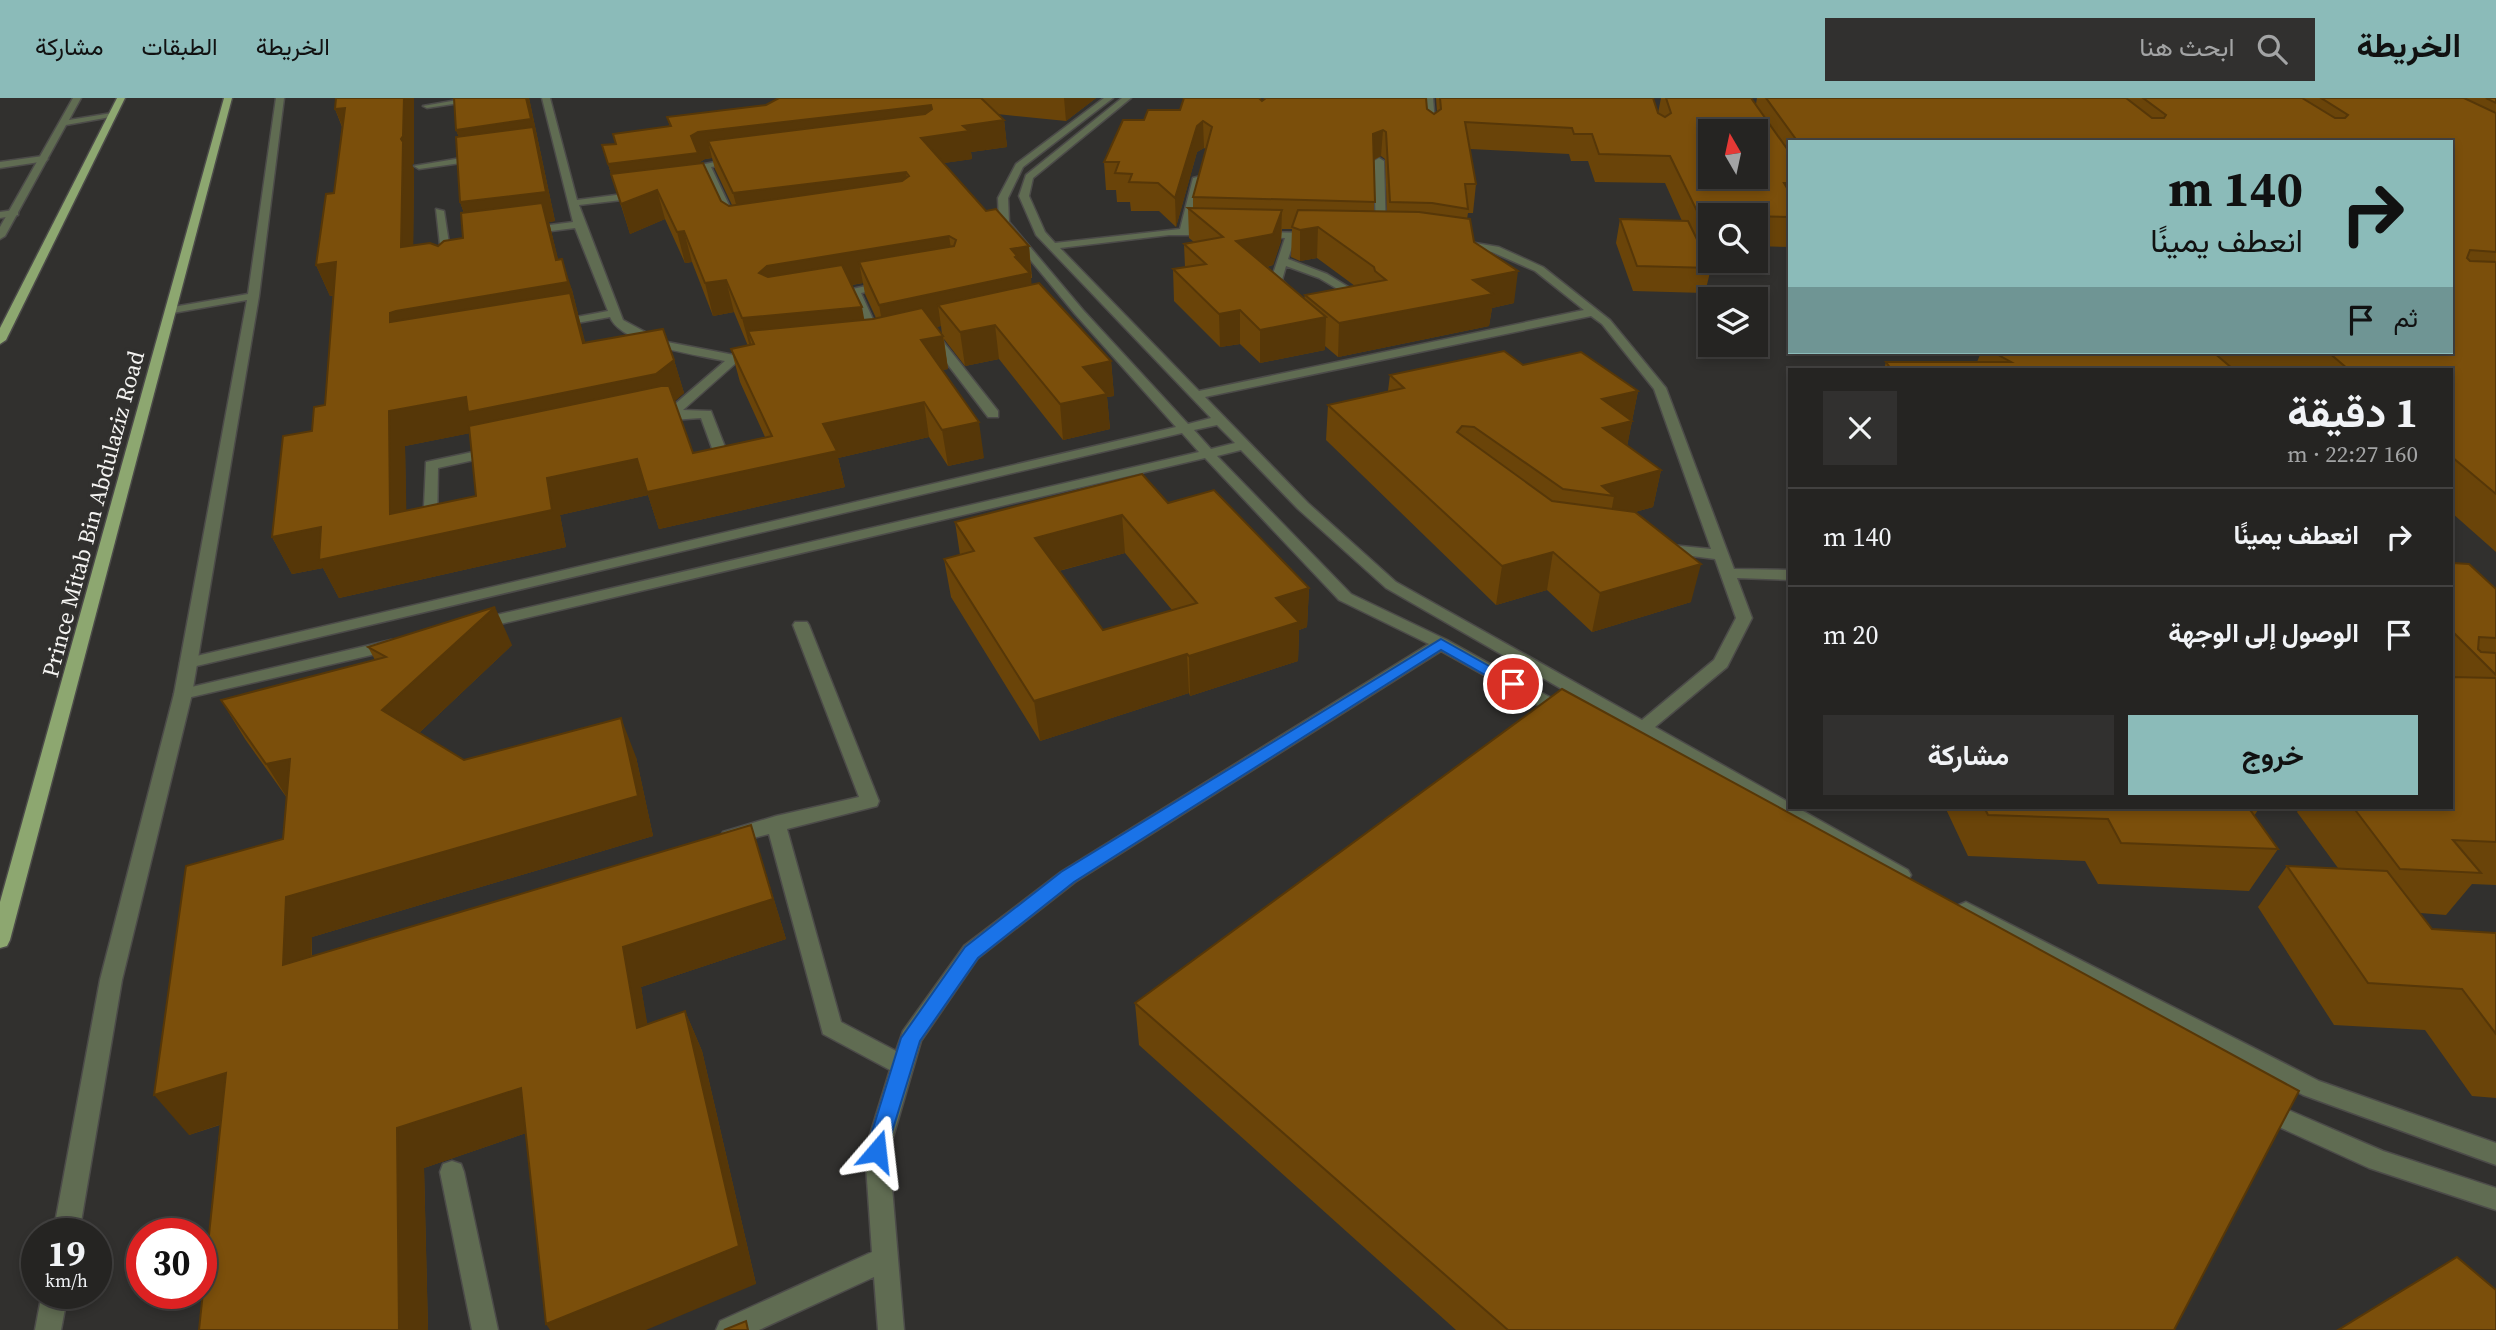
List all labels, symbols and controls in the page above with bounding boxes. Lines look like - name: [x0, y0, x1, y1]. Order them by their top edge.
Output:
- search box: [1825, 18, 2315, 81]
- text: الخريطة: [2357, 23, 2461, 68]
- text: ابحث هنا: [2139, 29, 2235, 65]
- text: مشاركة: [35, 30, 103, 63]
- text: الطبقات: [141, 30, 218, 63]
- text: الخريطة: [256, 30, 330, 63]
- icon: search: [2253, 30, 2291, 68]
- north arrow: [1698, 119, 1768, 189]
- map controls: [1698, 119, 1768, 357]
- text: 140 m: [2168, 155, 2303, 222]
- icon: right: [2327, 168, 2418, 259]
- button: search: [1698, 203, 1768, 273]
- text: انعطف يمينًا: [2150, 219, 2303, 263]
- button: layers: [1698, 287, 1768, 357]
- text: ثم: [2394, 300, 2418, 336]
- icon: arrive: [2342, 301, 2380, 339]
- street label: Prince Mitab Bin Abdulaziz Road: [34, 347, 152, 681]
- text: 1 دقيقة: [2287, 383, 2418, 441]
- button: close: [1823, 391, 1897, 465]
- text: 160 m · 22:27: [2287, 438, 2418, 470]
- text: انعطف يمينًا: [2234, 517, 2359, 553]
- icon: right: [2380, 518, 2418, 556]
- text: 140 m: [1823, 519, 1892, 555]
- text: الوصول إلى الوجهة: [2168, 615, 2359, 651]
- icon: arrive: [2380, 616, 2418, 654]
- text: 20 m: [1823, 617, 1879, 653]
- pin: [1483, 654, 1543, 714]
- icon: arrive: [1494, 665, 1532, 703]
- button: مشاركة: [1823, 715, 2114, 795]
- button: خروج: [2128, 715, 2418, 795]
- position arrow: [840, 1114, 914, 1188]
- speed limit sign: 30: [126, 1218, 217, 1309]
- text: 19: [48, 1230, 85, 1278]
- text: km/h: [45, 1268, 88, 1293]

